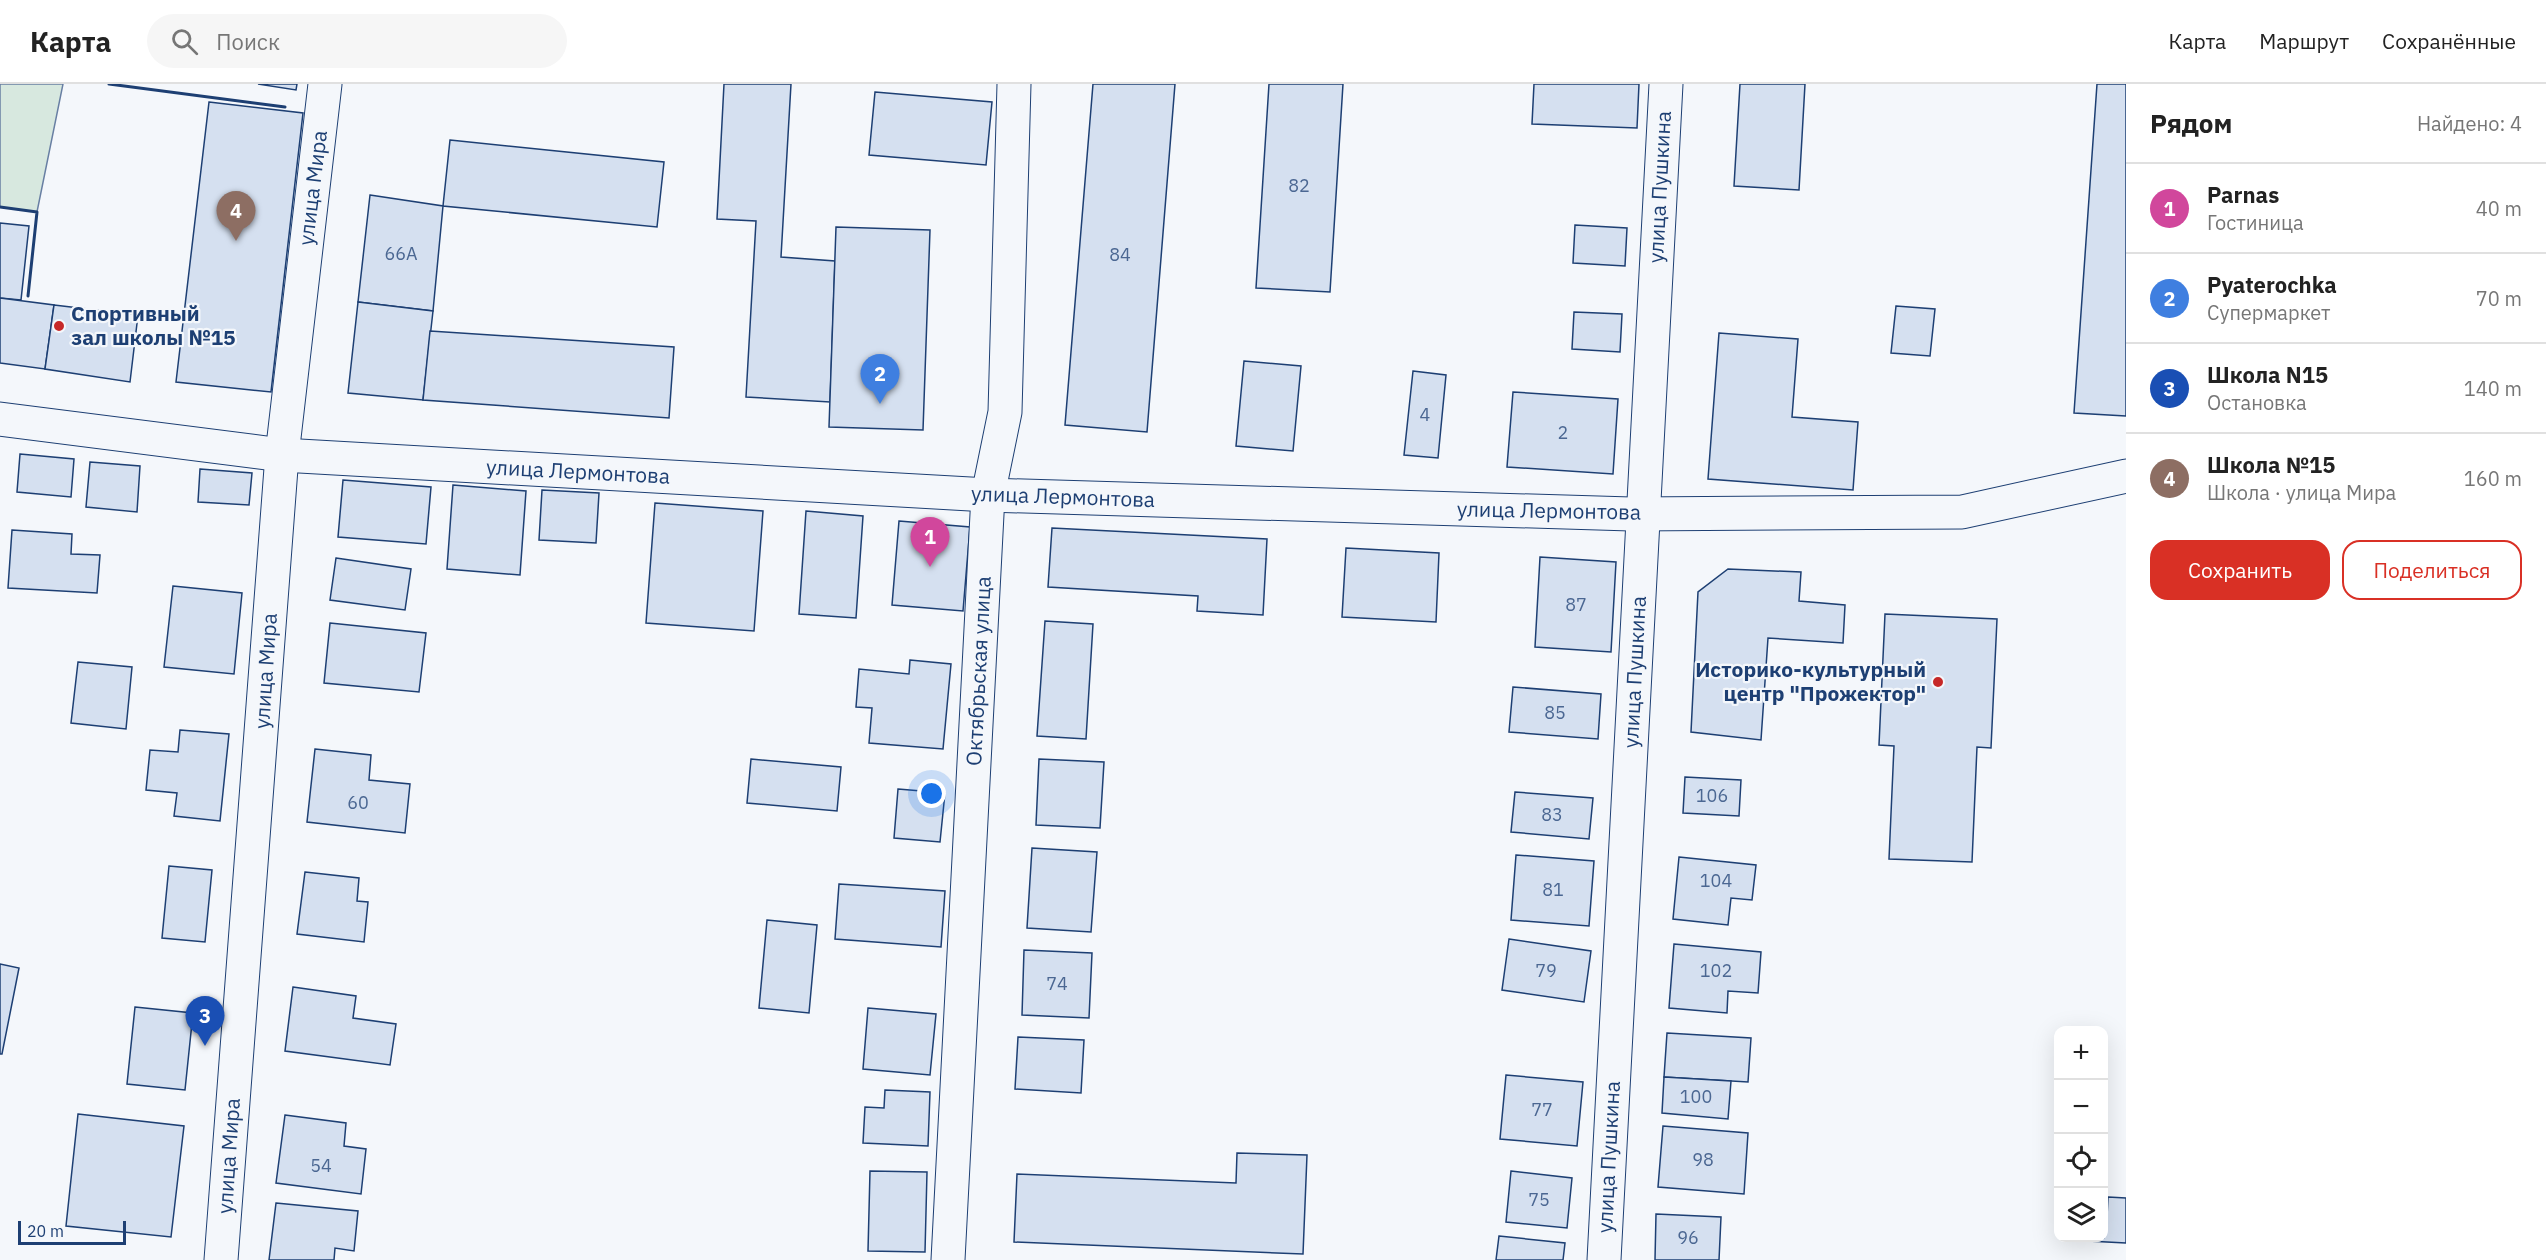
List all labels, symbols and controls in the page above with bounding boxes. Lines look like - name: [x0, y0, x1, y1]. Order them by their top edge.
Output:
- search box: [147, 14, 567, 68]
- text: Карта: [30, 23, 111, 60]
- icon: search: [168, 25, 201, 58]
- text: Поиск: [216, 27, 280, 56]
- text: Карта: [2168, 27, 2226, 55]
- text: Маршрут: [2259, 27, 2349, 55]
- text: Сохранённые: [2382, 27, 2516, 55]
- text: Рядом: [2150, 106, 2232, 140]
- street label: улица Пушкина: [1641, 110, 1677, 264]
- text: Найдено: 4: [2417, 110, 2522, 137]
- street label: улица Мира: [291, 129, 333, 247]
- house number: 82: [1288, 174, 1310, 197]
- text: Parnas: [2207, 180, 2279, 209]
- pin: 4: [216, 192, 256, 241]
- text: 1: [2164, 195, 2176, 222]
- text: 40 m: [2476, 195, 2522, 222]
- text: Гостиница: [2207, 209, 2304, 236]
- house number: 66А: [384, 242, 418, 265]
- house number: 84: [1109, 243, 1131, 266]
- text: Pyaterochka: [2207, 270, 2337, 299]
- text: 2: [2164, 285, 2176, 312]
- text: 70 m: [2476, 285, 2522, 312]
- place label: Спортивный зал школы №15: [71, 299, 236, 351]
- text: Супермаркет: [2207, 299, 2330, 326]
- marker: Спортивный зал школы №15: [52, 319, 66, 333]
- pin: 2: [860, 354, 900, 404]
- text: Школа N15: [2207, 360, 2328, 389]
- text: 3: [2164, 375, 2176, 402]
- text: 140 m: [2464, 375, 2522, 402]
- text: Остановка: [2207, 389, 2307, 416]
- house number: 4: [1420, 403, 1431, 426]
- house number: 2: [1558, 421, 1568, 444]
- text: Школа №15: [2207, 450, 2336, 479]
- street label: улица Лермонтова: [485, 452, 671, 490]
- text: 4: [2164, 465, 2176, 492]
- text: 160 m: [2464, 465, 2522, 492]
- street label: улица Лермонтова: [971, 479, 1156, 513]
- text: Школа · улица Мира: [2207, 479, 2396, 506]
- street label: улица Лермонтова: [1457, 494, 1641, 526]
- pin: 1: [910, 518, 950, 567]
- button: Сохранить: [2150, 540, 2330, 600]
- button: Поделиться: [2342, 540, 2522, 600]
- street label: Октябрьская улица: [959, 575, 997, 766]
- house number: 87: [1565, 593, 1587, 616]
- street label: улица Пушкина: [1616, 595, 1652, 749]
- street label: улица Мира: [247, 612, 283, 730]
- place label: Историко-культурный центр "Прожектор": [1695, 655, 1926, 707]
- marker: Историко-культурный центр "Прожектор": [1931, 675, 1945, 689]
- house number: 85: [1544, 701, 1566, 724]
- your location: [917, 779, 946, 808]
- house number: 106: [1696, 784, 1728, 807]
- house number: 60: [347, 791, 369, 814]
- house number: 83: [1541, 803, 1563, 826]
- house number: 104: [1700, 869, 1732, 892]
- house number: 81: [1542, 878, 1564, 901]
- house number: 79: [1535, 959, 1557, 982]
- house number: 102: [1700, 959, 1732, 982]
- house number: 74: [1046, 972, 1068, 995]
- pin: 3: [186, 996, 224, 1046]
- map controls: [2054, 1026, 2108, 1242]
- button: +: [2054, 1026, 2108, 1080]
- street label: улица Пушкина: [1590, 1080, 1626, 1234]
- button: −: [2054, 1080, 2108, 1134]
- house number: 100: [1680, 1085, 1712, 1108]
- street label: улица Мира: [210, 1097, 246, 1215]
- house number: 77: [1531, 1098, 1553, 1121]
- button: locate: [2054, 1134, 2108, 1188]
- house number: 98: [1692, 1148, 1714, 1171]
- house number: 54: [310, 1154, 332, 1177]
- house number: 75: [1528, 1188, 1550, 1211]
- button: layers: [2054, 1188, 2108, 1242]
- scale bar: [18, 1218, 126, 1246]
- text: 20 m: [27, 1221, 64, 1241]
- house number: 96: [1677, 1226, 1699, 1249]

